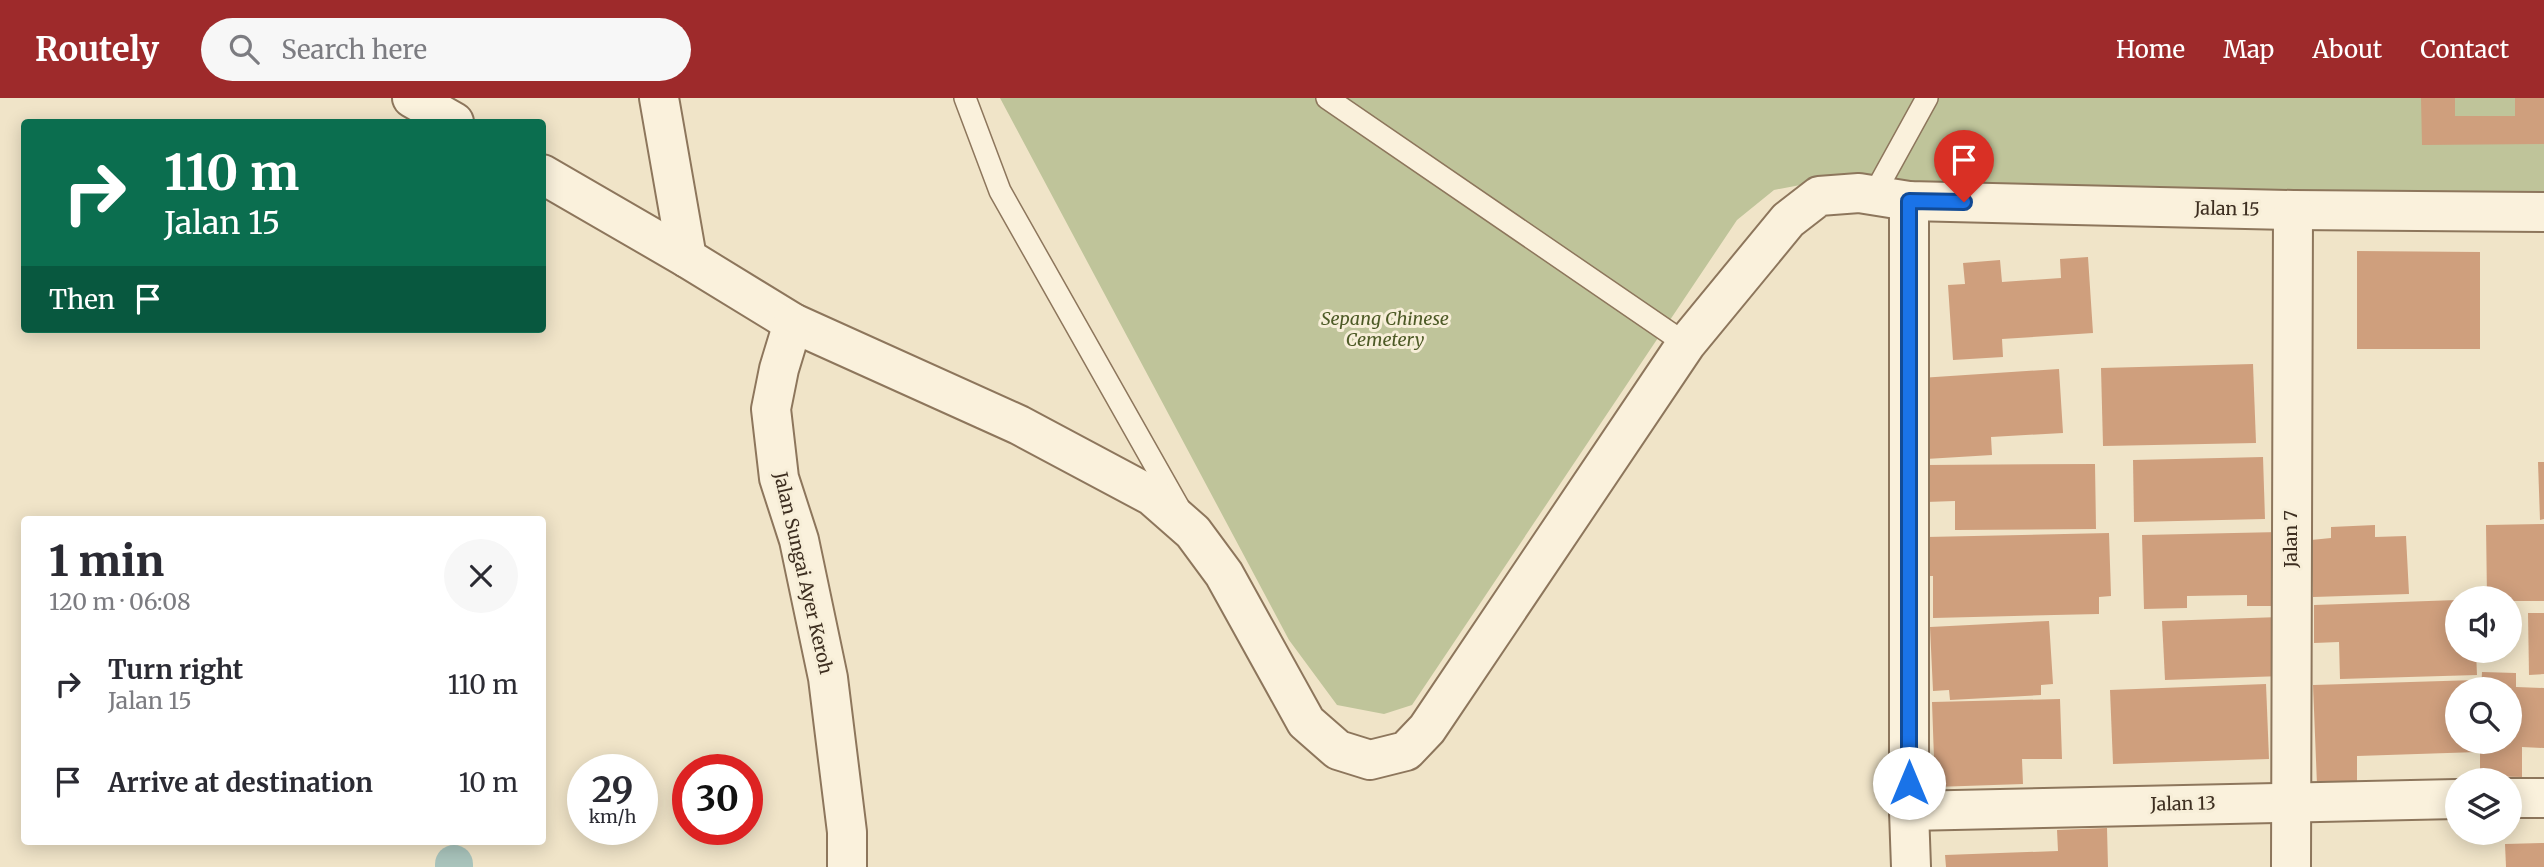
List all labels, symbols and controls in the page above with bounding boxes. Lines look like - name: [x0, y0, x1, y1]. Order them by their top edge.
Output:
- search box: [201, 18, 691, 81]
- text: Routely: [35, 29, 159, 70]
- icon: search: [225, 30, 263, 68]
- text: Search here: [281, 33, 427, 66]
- text: Home: [2116, 34, 2185, 65]
- text: Map: [2223, 34, 2274, 65]
- text: About: [2312, 34, 2382, 65]
- text: Contact: [2420, 34, 2509, 65]
- pin: [1934, 130, 1994, 202]
- icon: arrive: [1945, 141, 1983, 179]
- text: 110 m: [164, 142, 299, 203]
- icon: right: [49, 147, 140, 238]
- street label: Jalan 15: [2193, 196, 2260, 221]
- text: Jalan 15: [164, 203, 280, 243]
- icon: arrive: [129, 280, 167, 318]
- text: Then: [49, 283, 115, 316]
- park label: Sepang Chinese Cemetery: [1321, 307, 1449, 351]
- street label: Jalan Sungai Ayer Keroh: [769, 469, 838, 676]
- street label: Jalan 7: [2279, 510, 2302, 569]
- text: 1 min: [49, 535, 164, 587]
- button: close: [444, 539, 518, 613]
- map controls: [2445, 586, 2522, 845]
- button: sound: [2445, 586, 2522, 663]
- text: 120 m · 06:08: [49, 587, 191, 616]
- text: Turn right: [108, 653, 243, 686]
- icon: right: [49, 665, 87, 703]
- text: 110 m: [448, 668, 518, 701]
- button: search: [2445, 677, 2522, 754]
- text: Jalan 15: [108, 686, 192, 715]
- position arrow: [1872, 746, 1946, 820]
- speed limit sign: 30: [672, 754, 763, 845]
- icon: arrive: [49, 763, 87, 801]
- text: Arrive at destination: [108, 766, 373, 799]
- text: 10 m: [459, 766, 518, 799]
- text: 29: [592, 768, 633, 812]
- button: layers: [2445, 768, 2522, 845]
- street label: Jalan 13: [2149, 791, 2216, 816]
- text: km/h: [589, 805, 636, 828]

